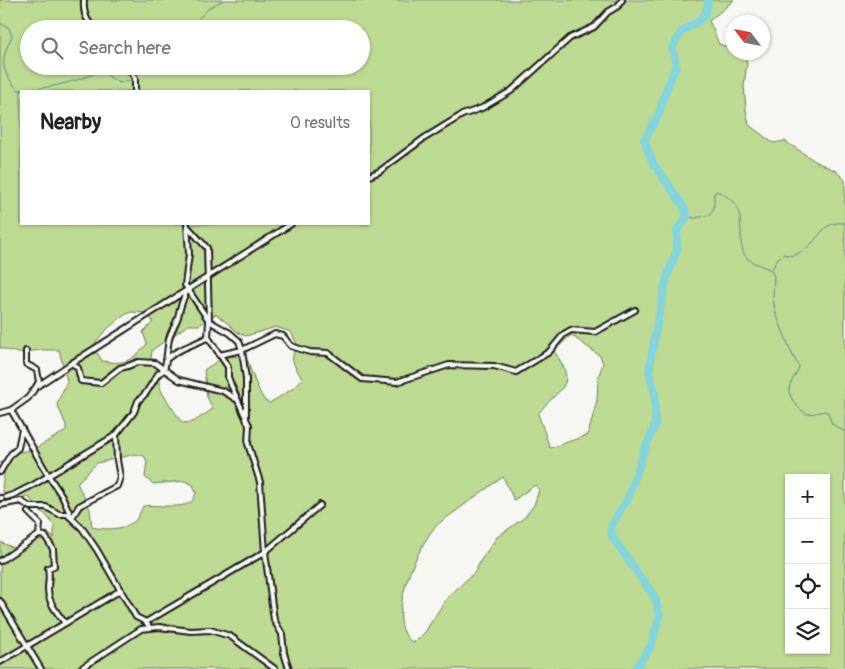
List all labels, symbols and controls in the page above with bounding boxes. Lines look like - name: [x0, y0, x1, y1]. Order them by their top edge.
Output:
- north arrow: [725, 15, 770, 60]
- search box: [20, 20, 370, 75]
- icon: search: [38, 34, 66, 62]
- text: Search here: [78, 36, 171, 60]
- text: Nearby: [40, 109, 101, 136]
- text: 0 results: [290, 113, 350, 133]
- map controls: [785, 474, 830, 654]
- button: +: [785, 474, 830, 519]
- button: −: [785, 519, 830, 564]
- button: locate: [785, 564, 830, 609]
- button: layers: [785, 609, 830, 654]

